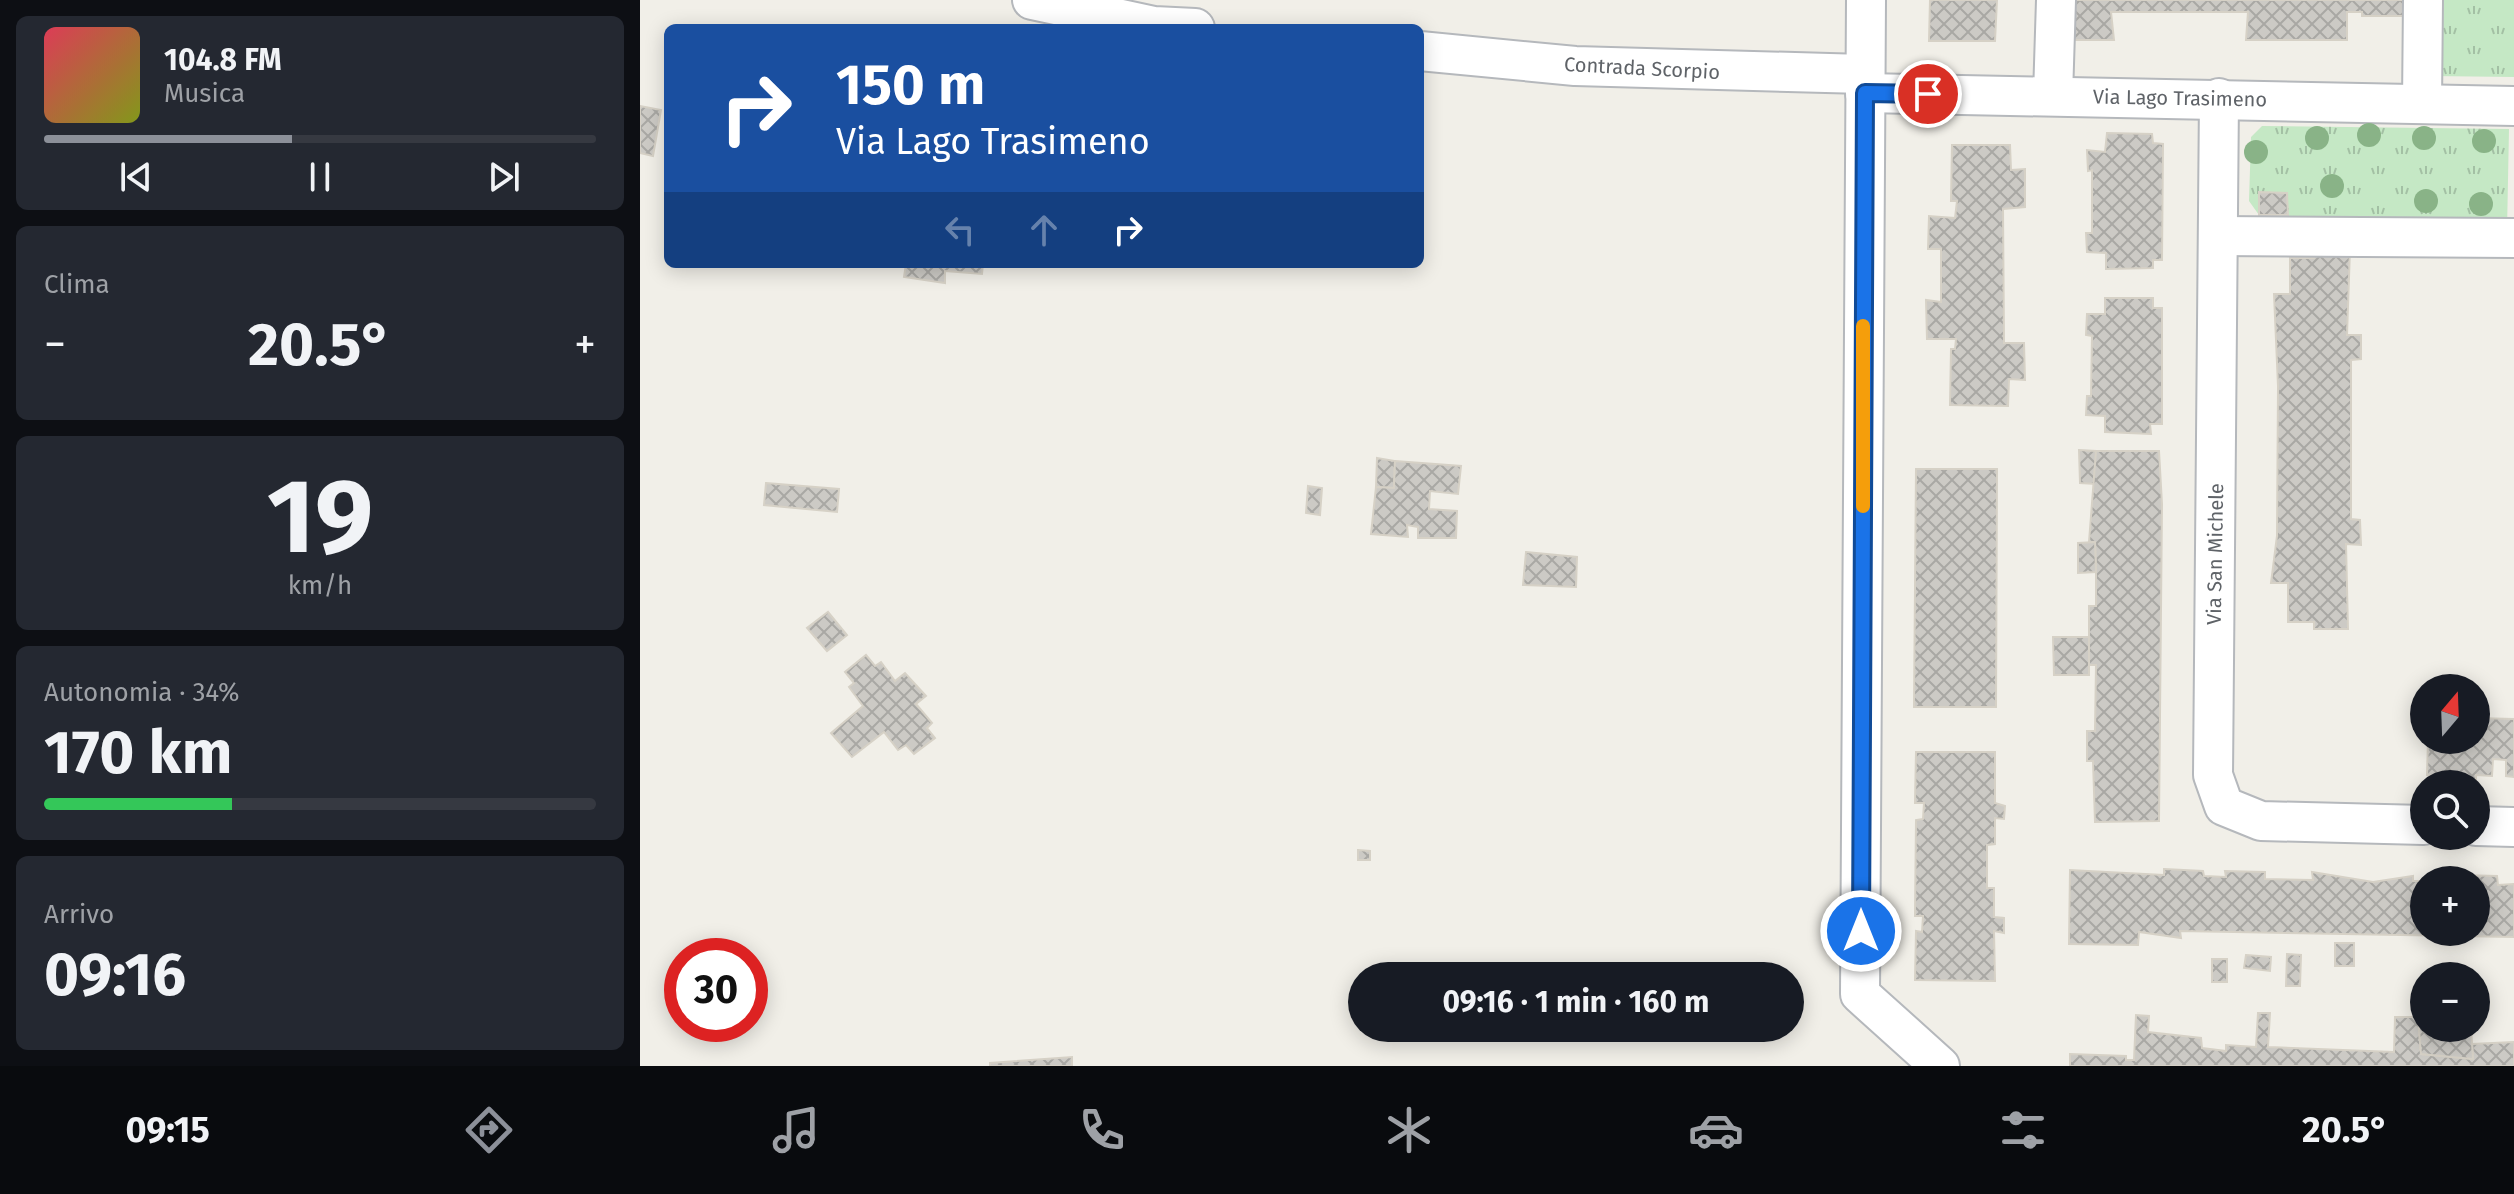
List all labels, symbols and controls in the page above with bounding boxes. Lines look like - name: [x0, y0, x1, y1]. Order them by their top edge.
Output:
- text: 104.8 FM: [164, 42, 282, 78]
- text: 150 m: [836, 52, 985, 119]
- street label: Contrada Scorpio: [1563, 52, 1721, 84]
- icon: right: [704, 56, 808, 160]
- pin: [1894, 60, 1962, 128]
- icon: arrive: [1906, 72, 1950, 116]
- text: Musica: [164, 78, 245, 109]
- street label: Via Lago Trasimeno: [2093, 84, 2267, 112]
- text: Via Lago Trasimeno: [836, 120, 1150, 164]
- icon: previous: [114, 155, 158, 199]
- icon: pause: [298, 155, 342, 199]
- icon: next: [482, 155, 526, 199]
- icon: left: [938, 208, 982, 252]
- icon: ahead: [1022, 208, 1066, 252]
- icon: right: [1106, 208, 1150, 252]
- text: Clima: [44, 269, 110, 300]
- text: 20.5°: [248, 309, 392, 381]
- text: −: [44, 318, 66, 371]
- text: +: [574, 318, 596, 371]
- text: 19: [267, 455, 373, 580]
- street label: Via San Michele: [2202, 483, 2228, 625]
- text: km/h: [288, 570, 352, 601]
- north arrow: [2410, 674, 2490, 754]
- map controls: [2410, 674, 2490, 1042]
- text: Autonomia · 34%: [44, 677, 240, 708]
- text: 170 km: [44, 717, 232, 789]
- button: search: [2410, 770, 2490, 850]
- button: +: [2410, 866, 2490, 946]
- position arrow: [1819, 889, 1903, 973]
- text: Arrivo: [44, 899, 114, 930]
- speed limit sign: 30: [664, 938, 768, 1042]
- text: 09:16: [44, 939, 186, 1011]
- button: −: [2410, 962, 2490, 1042]
- text: 09:16 · 1 min · 160 m: [1443, 984, 1709, 1020]
- icon: directions: [461, 1102, 517, 1158]
- icon: music: [768, 1102, 824, 1158]
- icon: phone: [1074, 1102, 1130, 1158]
- icon: climate: [1381, 1102, 1437, 1158]
- icon: car: [1688, 1102, 1744, 1158]
- icon: filters: [1995, 1102, 2051, 1158]
- text: 09:15: [125, 1108, 210, 1152]
- text: 20.5°: [2302, 1108, 2388, 1152]

